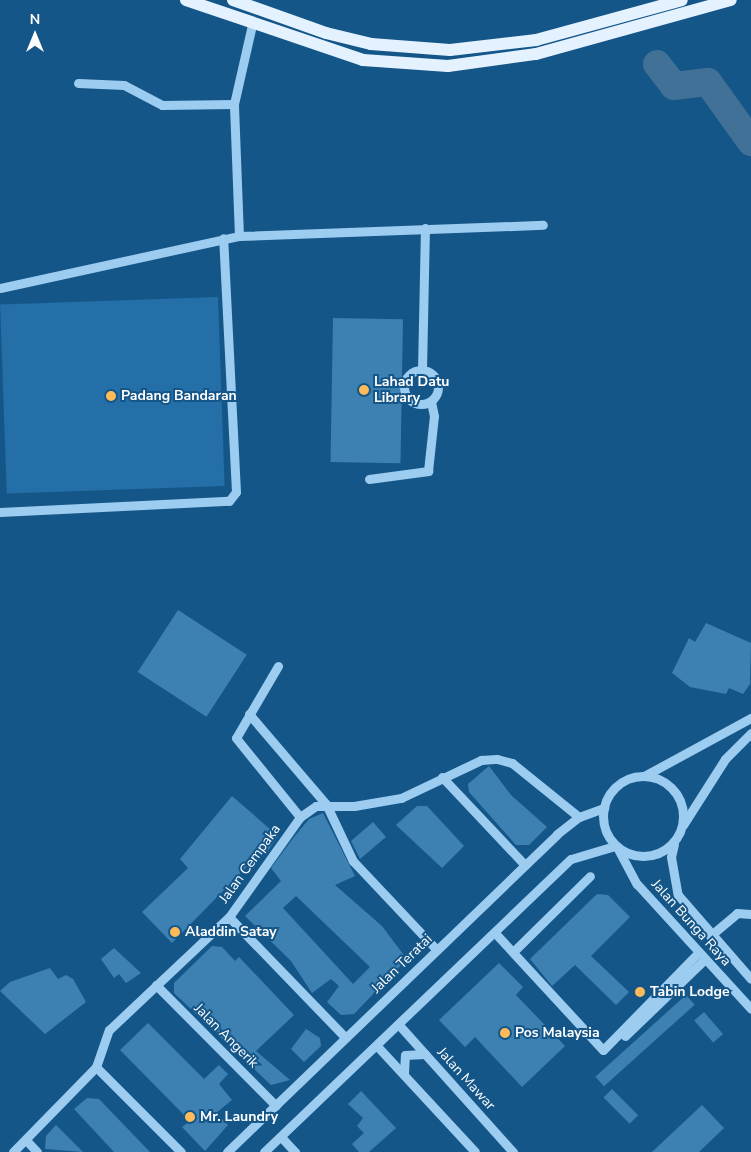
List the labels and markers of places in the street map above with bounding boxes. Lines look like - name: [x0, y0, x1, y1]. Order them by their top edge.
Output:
- place label: Lahad Datu Library: [374, 374, 449, 407]
- marker: Lahad Datu Library: [358, 384, 370, 396]
- place label: Padang Bandaran: [121, 388, 237, 404]
- marker: Padang Bandaran: [105, 390, 117, 402]
- place label: Aladdin Satay: [185, 924, 277, 940]
- marker: Aladdin Satay: [169, 926, 181, 938]
- place label: Tabin Lodge: [650, 984, 730, 1000]
- marker: Tabin Lodge: [634, 986, 646, 998]
- place label: Pos Malaysia: [515, 1025, 600, 1041]
- marker: Pos Malaysia: [499, 1027, 511, 1039]
- place label: Mr. Laundry: [200, 1109, 278, 1125]
- marker: Mr. Laundry: [184, 1111, 196, 1123]

